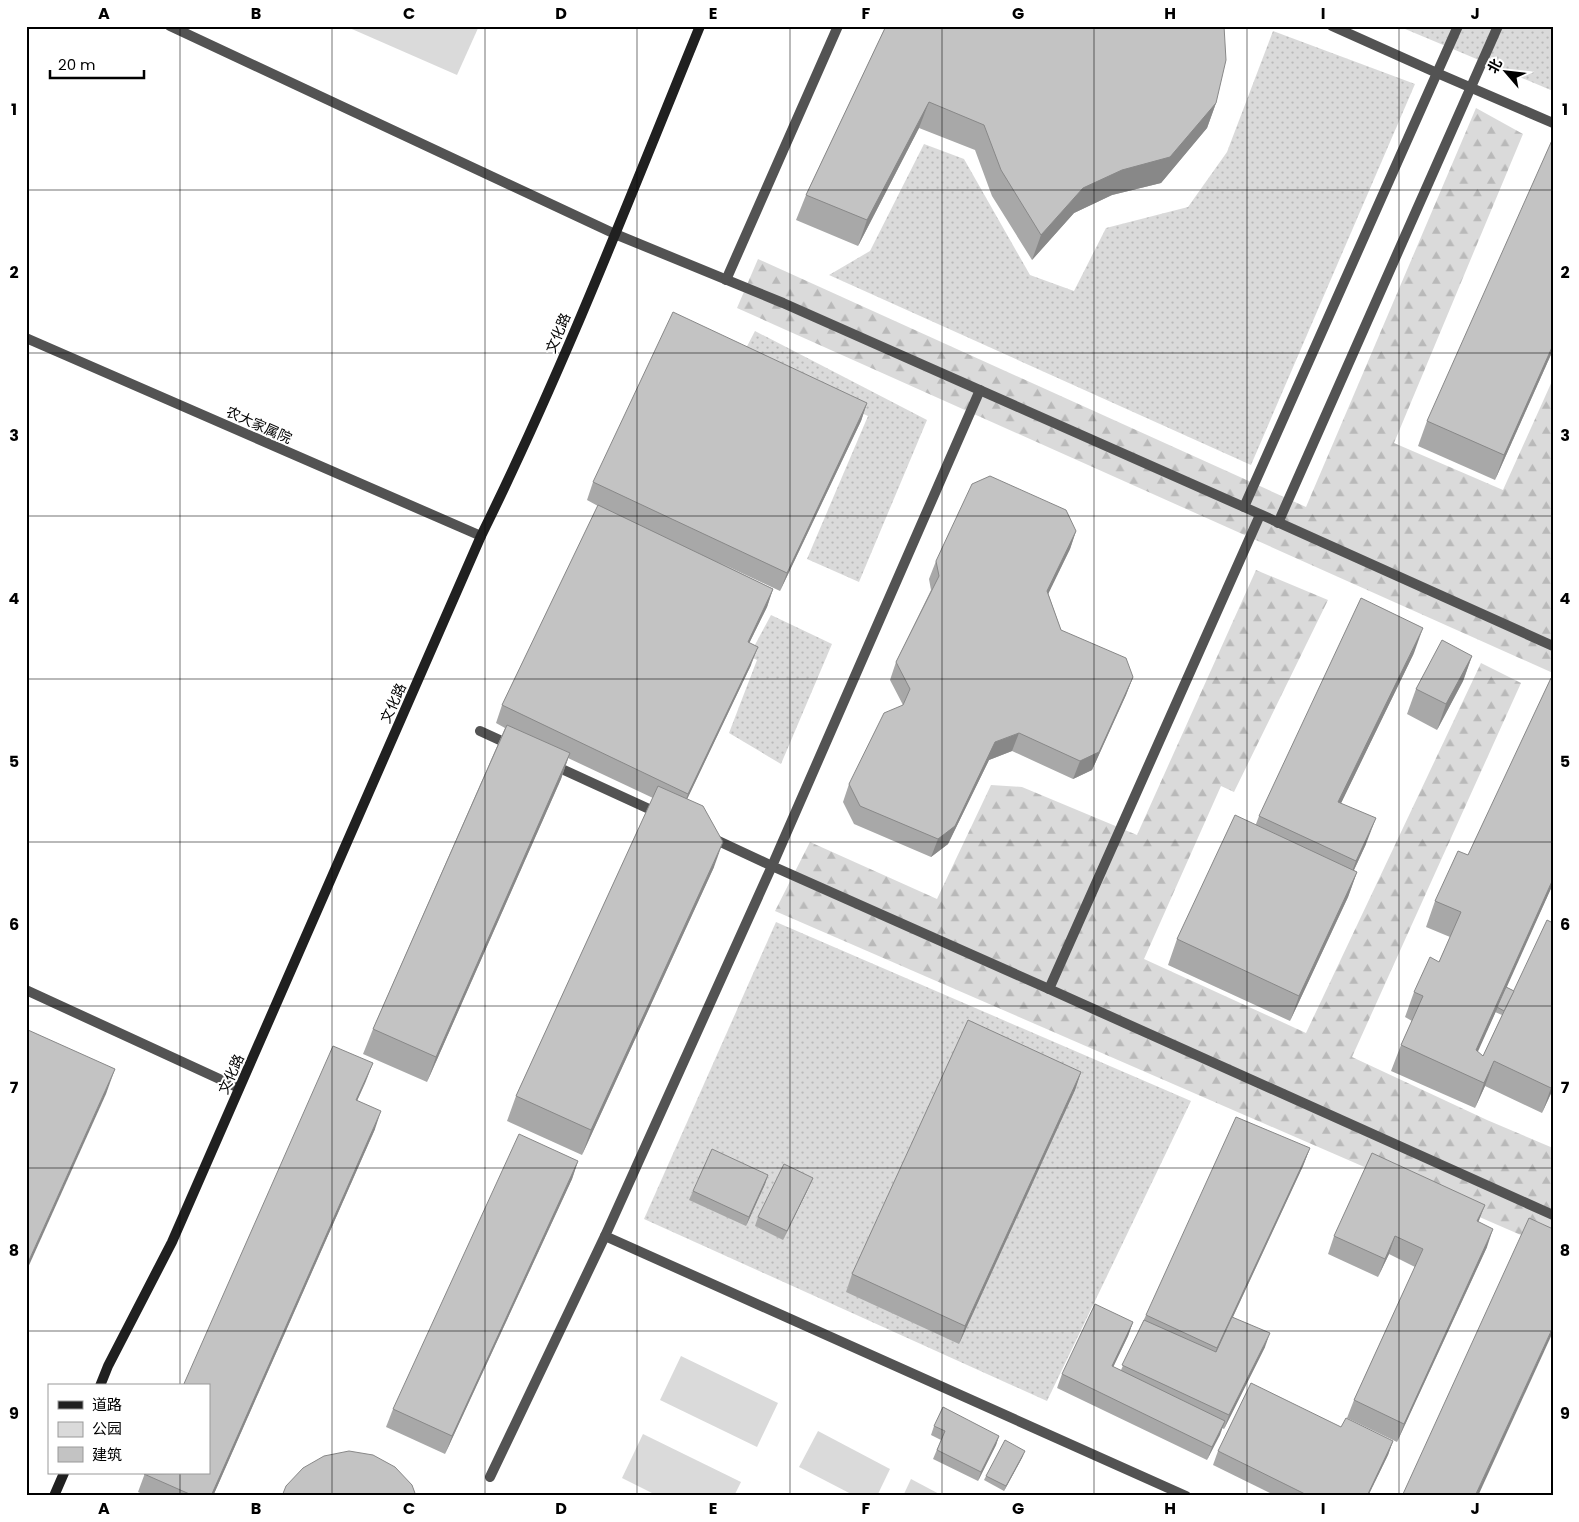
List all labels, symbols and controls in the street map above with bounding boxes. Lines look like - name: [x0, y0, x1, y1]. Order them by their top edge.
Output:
- text: A: [98, 2, 110, 25]
- text: B: [251, 2, 261, 25]
- text: C: [403, 2, 415, 25]
- text: D: [555, 2, 567, 25]
- text: E: [709, 2, 717, 25]
- text: F: [862, 2, 871, 25]
- text: G: [1012, 2, 1024, 25]
- text: H: [1164, 2, 1176, 25]
- text: I: [1321, 2, 1325, 25]
- text: J: [1470, 2, 1480, 25]
- scale bar: [50, 48, 144, 80]
- north arrow: [1482, 48, 1532, 98]
- text: 20 m: [58, 54, 96, 75]
- text: 北: [1482, 55, 1507, 77]
- text: 1: [11, 98, 17, 121]
- text: 1: [1562, 98, 1568, 121]
- text: 2: [9, 261, 19, 284]
- text: 2: [1560, 261, 1570, 284]
- street label: 文化路: [541, 310, 575, 356]
- street label: 农大家属院: [223, 402, 295, 448]
- text: 3: [9, 424, 19, 447]
- text: 3: [1560, 424, 1570, 447]
- text: 4: [9, 587, 20, 610]
- text: 4: [1560, 587, 1571, 610]
- street label: 文化路: [375, 680, 411, 726]
- text: 5: [9, 750, 19, 773]
- text: 5: [1560, 750, 1570, 773]
- text: 6: [9, 913, 19, 936]
- text: 6: [1560, 913, 1570, 936]
- street label: 文化路: [213, 1051, 249, 1097]
- text: 7: [10, 1076, 19, 1099]
- text: 7: [1561, 1076, 1570, 1099]
- text: 8: [9, 1239, 19, 1262]
- text: 8: [1560, 1239, 1570, 1262]
- legend: [48, 1384, 210, 1474]
- text: 道路: [92, 1394, 122, 1415]
- text: 9: [9, 1402, 19, 1425]
- text: 9: [1560, 1402, 1570, 1425]
- text: 公园: [92, 1418, 122, 1439]
- text: 建筑: [92, 1444, 122, 1465]
- text: A: [98, 1497, 110, 1520]
- text: B: [251, 1497, 261, 1520]
- text: C: [403, 1497, 415, 1520]
- text: D: [555, 1497, 567, 1520]
- text: E: [709, 1497, 717, 1520]
- text: F: [862, 1497, 871, 1520]
- text: G: [1012, 1497, 1024, 1520]
- text: H: [1164, 1497, 1176, 1520]
- text: I: [1321, 1497, 1325, 1520]
- text: J: [1470, 1497, 1480, 1520]

